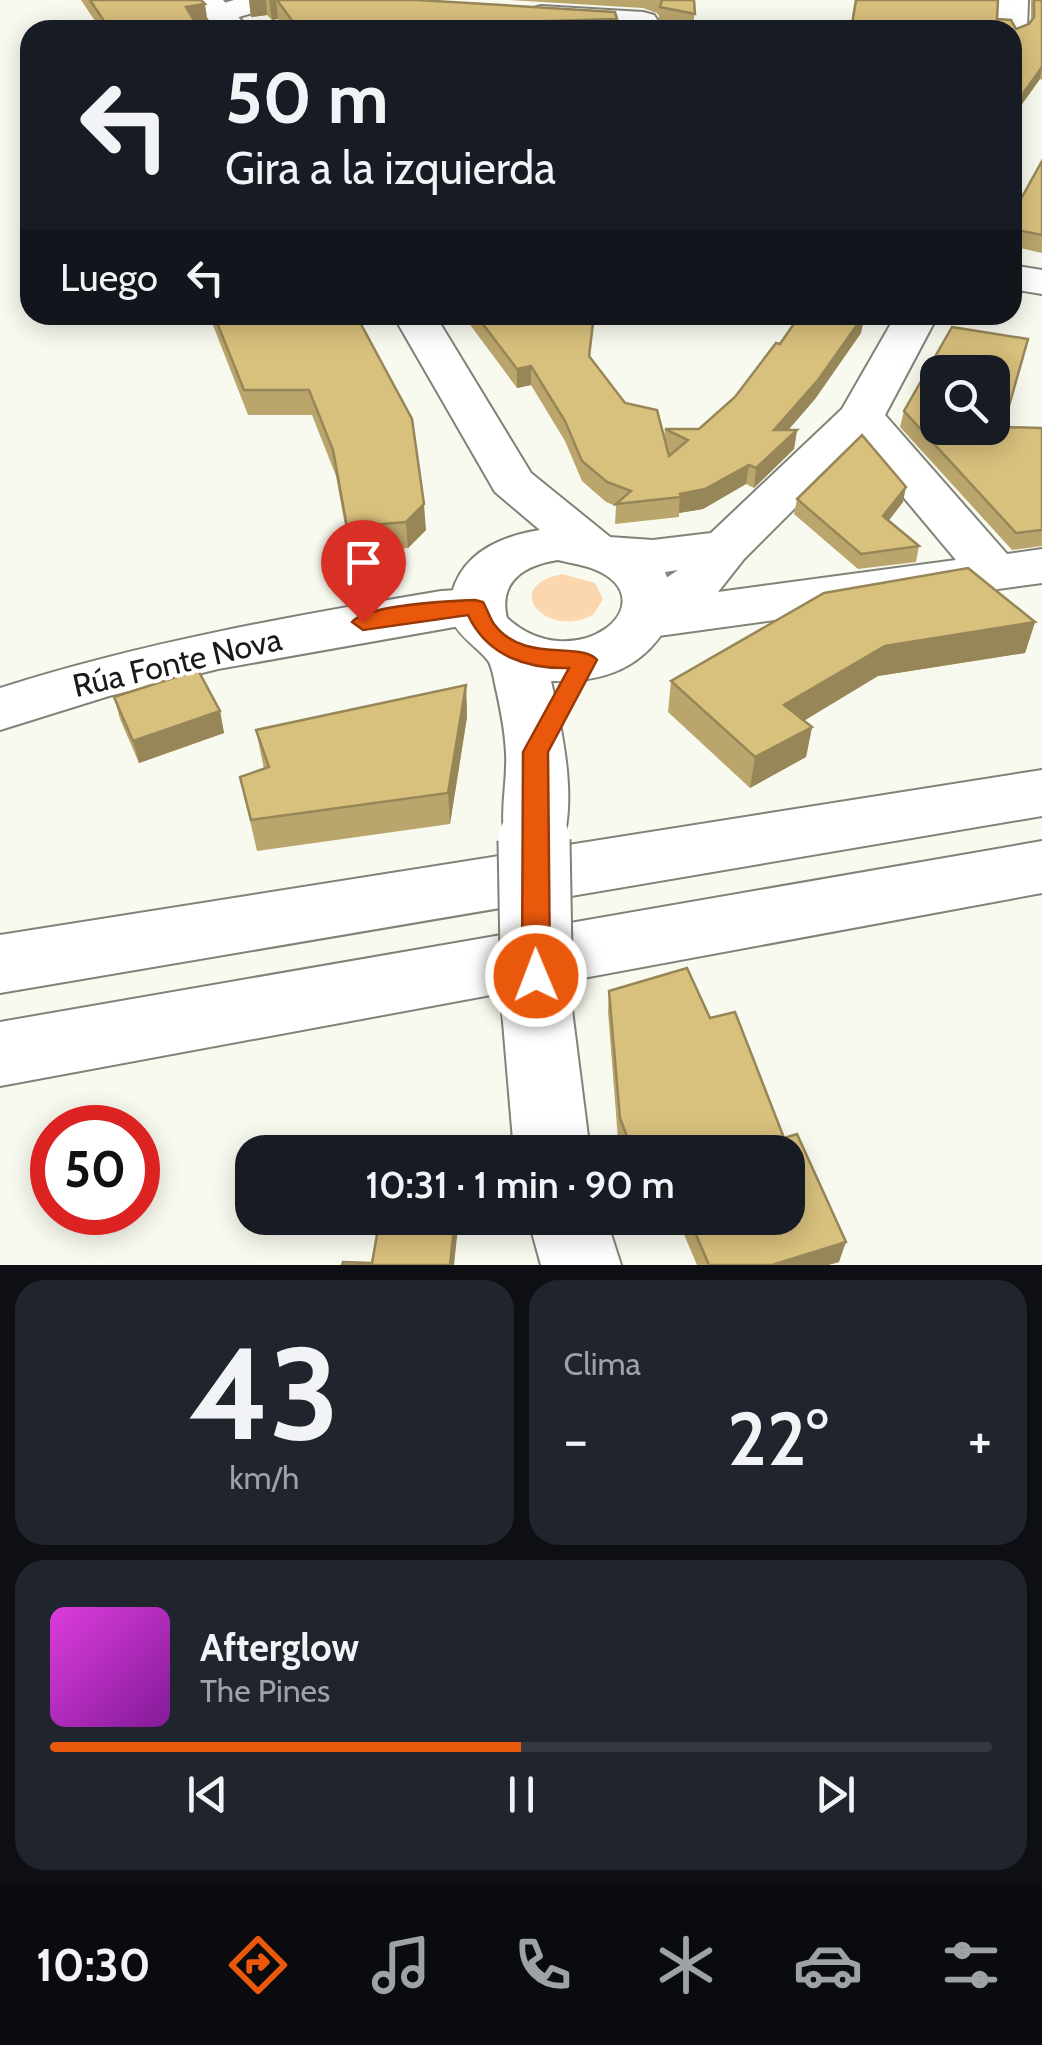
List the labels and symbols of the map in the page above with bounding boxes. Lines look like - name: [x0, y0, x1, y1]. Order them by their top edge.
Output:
- pin: [321, 520, 406, 623]
- street label: Rúa Fonte Nova: [69, 619, 286, 705]
- position arrow: [484, 924, 588, 1028]
- speed limit sign: 50: [30, 1105, 160, 1235]

